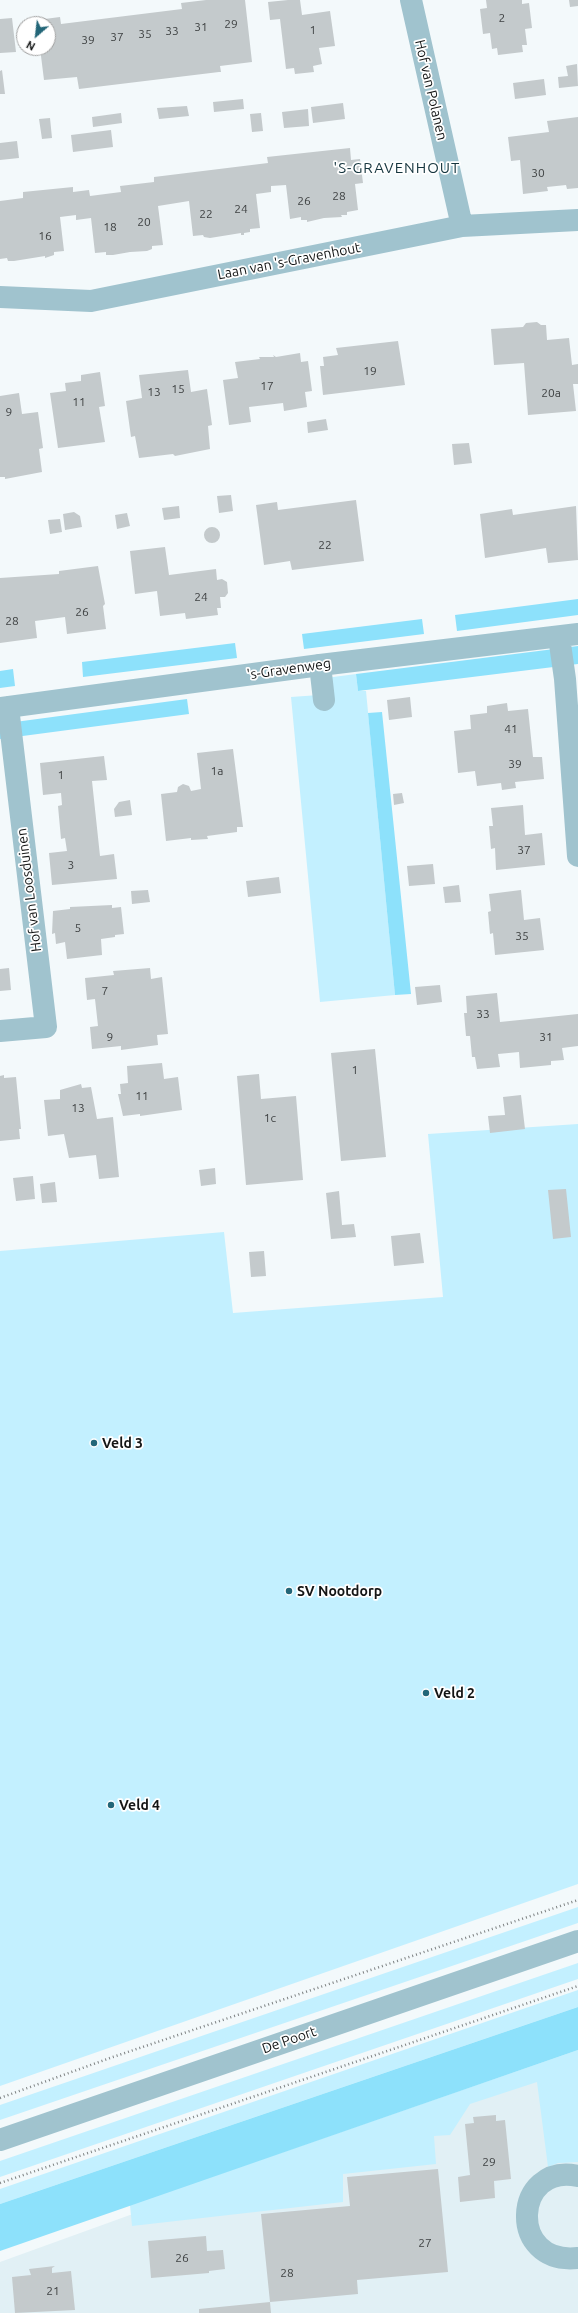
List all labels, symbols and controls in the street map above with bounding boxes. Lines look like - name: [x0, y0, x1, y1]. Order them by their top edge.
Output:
- house number: 2: [499, 11, 505, 25]
- north arrow: [16, 16, 56, 56]
- house number: 29: [224, 17, 238, 31]
- house number: 31: [194, 20, 208, 34]
- house number: 1: [310, 23, 316, 37]
- house number: 33: [165, 24, 179, 38]
- house number: 35: [138, 27, 152, 41]
- house number: 37: [110, 30, 124, 44]
- house number: 39: [81, 33, 95, 47]
- text: N: [24, 38, 37, 53]
- street label: Hof van Polanen: [411, 38, 451, 142]
- district label: 'S-GRAVENHOUT: [334, 159, 460, 177]
- house number: 30: [531, 166, 545, 180]
- house number: 28: [332, 189, 346, 203]
- house number: 26: [297, 194, 311, 208]
- house number: 24: [234, 202, 248, 216]
- house number: 22: [199, 207, 213, 221]
- house number: 20: [137, 215, 151, 229]
- house number: 18: [103, 220, 117, 234]
- house number: 16: [38, 229, 52, 243]
- street label: Laan van 's-Gravenhout: [216, 239, 362, 283]
- house number: 19: [363, 364, 377, 378]
- house number: 17: [260, 379, 274, 393]
- house number: 15: [171, 382, 185, 396]
- house number: 13: [147, 385, 161, 399]
- house number: 20a: [541, 386, 561, 400]
- house number: 11: [72, 395, 86, 409]
- house number: 9: [6, 405, 12, 419]
- house number: 22: [318, 538, 332, 552]
- house number: 24: [194, 590, 208, 604]
- house number: 26: [75, 605, 89, 619]
- house number: 28: [5, 614, 19, 628]
- street label: 's-Gravenweg: [246, 655, 332, 683]
- house number: 41: [504, 722, 518, 736]
- house number: 39: [508, 757, 522, 771]
- house number: 1a: [211, 764, 223, 778]
- house number: 1: [58, 768, 64, 782]
- street label: Hof van Loosduinen: [13, 827, 45, 953]
- house number: 37: [517, 843, 531, 857]
- house number: 3: [68, 858, 74, 872]
- house number: 5: [75, 921, 81, 935]
- house number: 35: [515, 929, 529, 943]
- house number: 7: [102, 984, 108, 998]
- house number: 33: [476, 1007, 490, 1021]
- house number: 9: [107, 1030, 113, 1044]
- house number: 31: [539, 1030, 553, 1044]
- house number: 1: [352, 1063, 358, 1077]
- house number: 11: [135, 1089, 149, 1103]
- house number: 13: [71, 1101, 85, 1115]
- house number: 1c: [264, 1111, 276, 1125]
- place label: Veld 3: [102, 1435, 143, 1451]
- marker: Veld 3: [89, 1438, 99, 1448]
- place label: SV Nootdorp: [297, 1583, 382, 1599]
- marker: SV Nootdorp: [284, 1586, 294, 1596]
- place label: Veld 2: [434, 1685, 475, 1701]
- marker: Veld 2: [421, 1688, 431, 1698]
- place label: Veld 4: [119, 1797, 160, 1813]
- marker: Veld 4: [106, 1800, 116, 1810]
- street label: De Poort: [260, 2023, 318, 2057]
- house number: 29: [482, 2155, 496, 2169]
- house number: 27: [418, 2236, 432, 2250]
- house number: 26: [175, 2251, 189, 2265]
- house number: 28: [280, 2266, 294, 2280]
- house number: 21: [46, 2284, 60, 2298]

